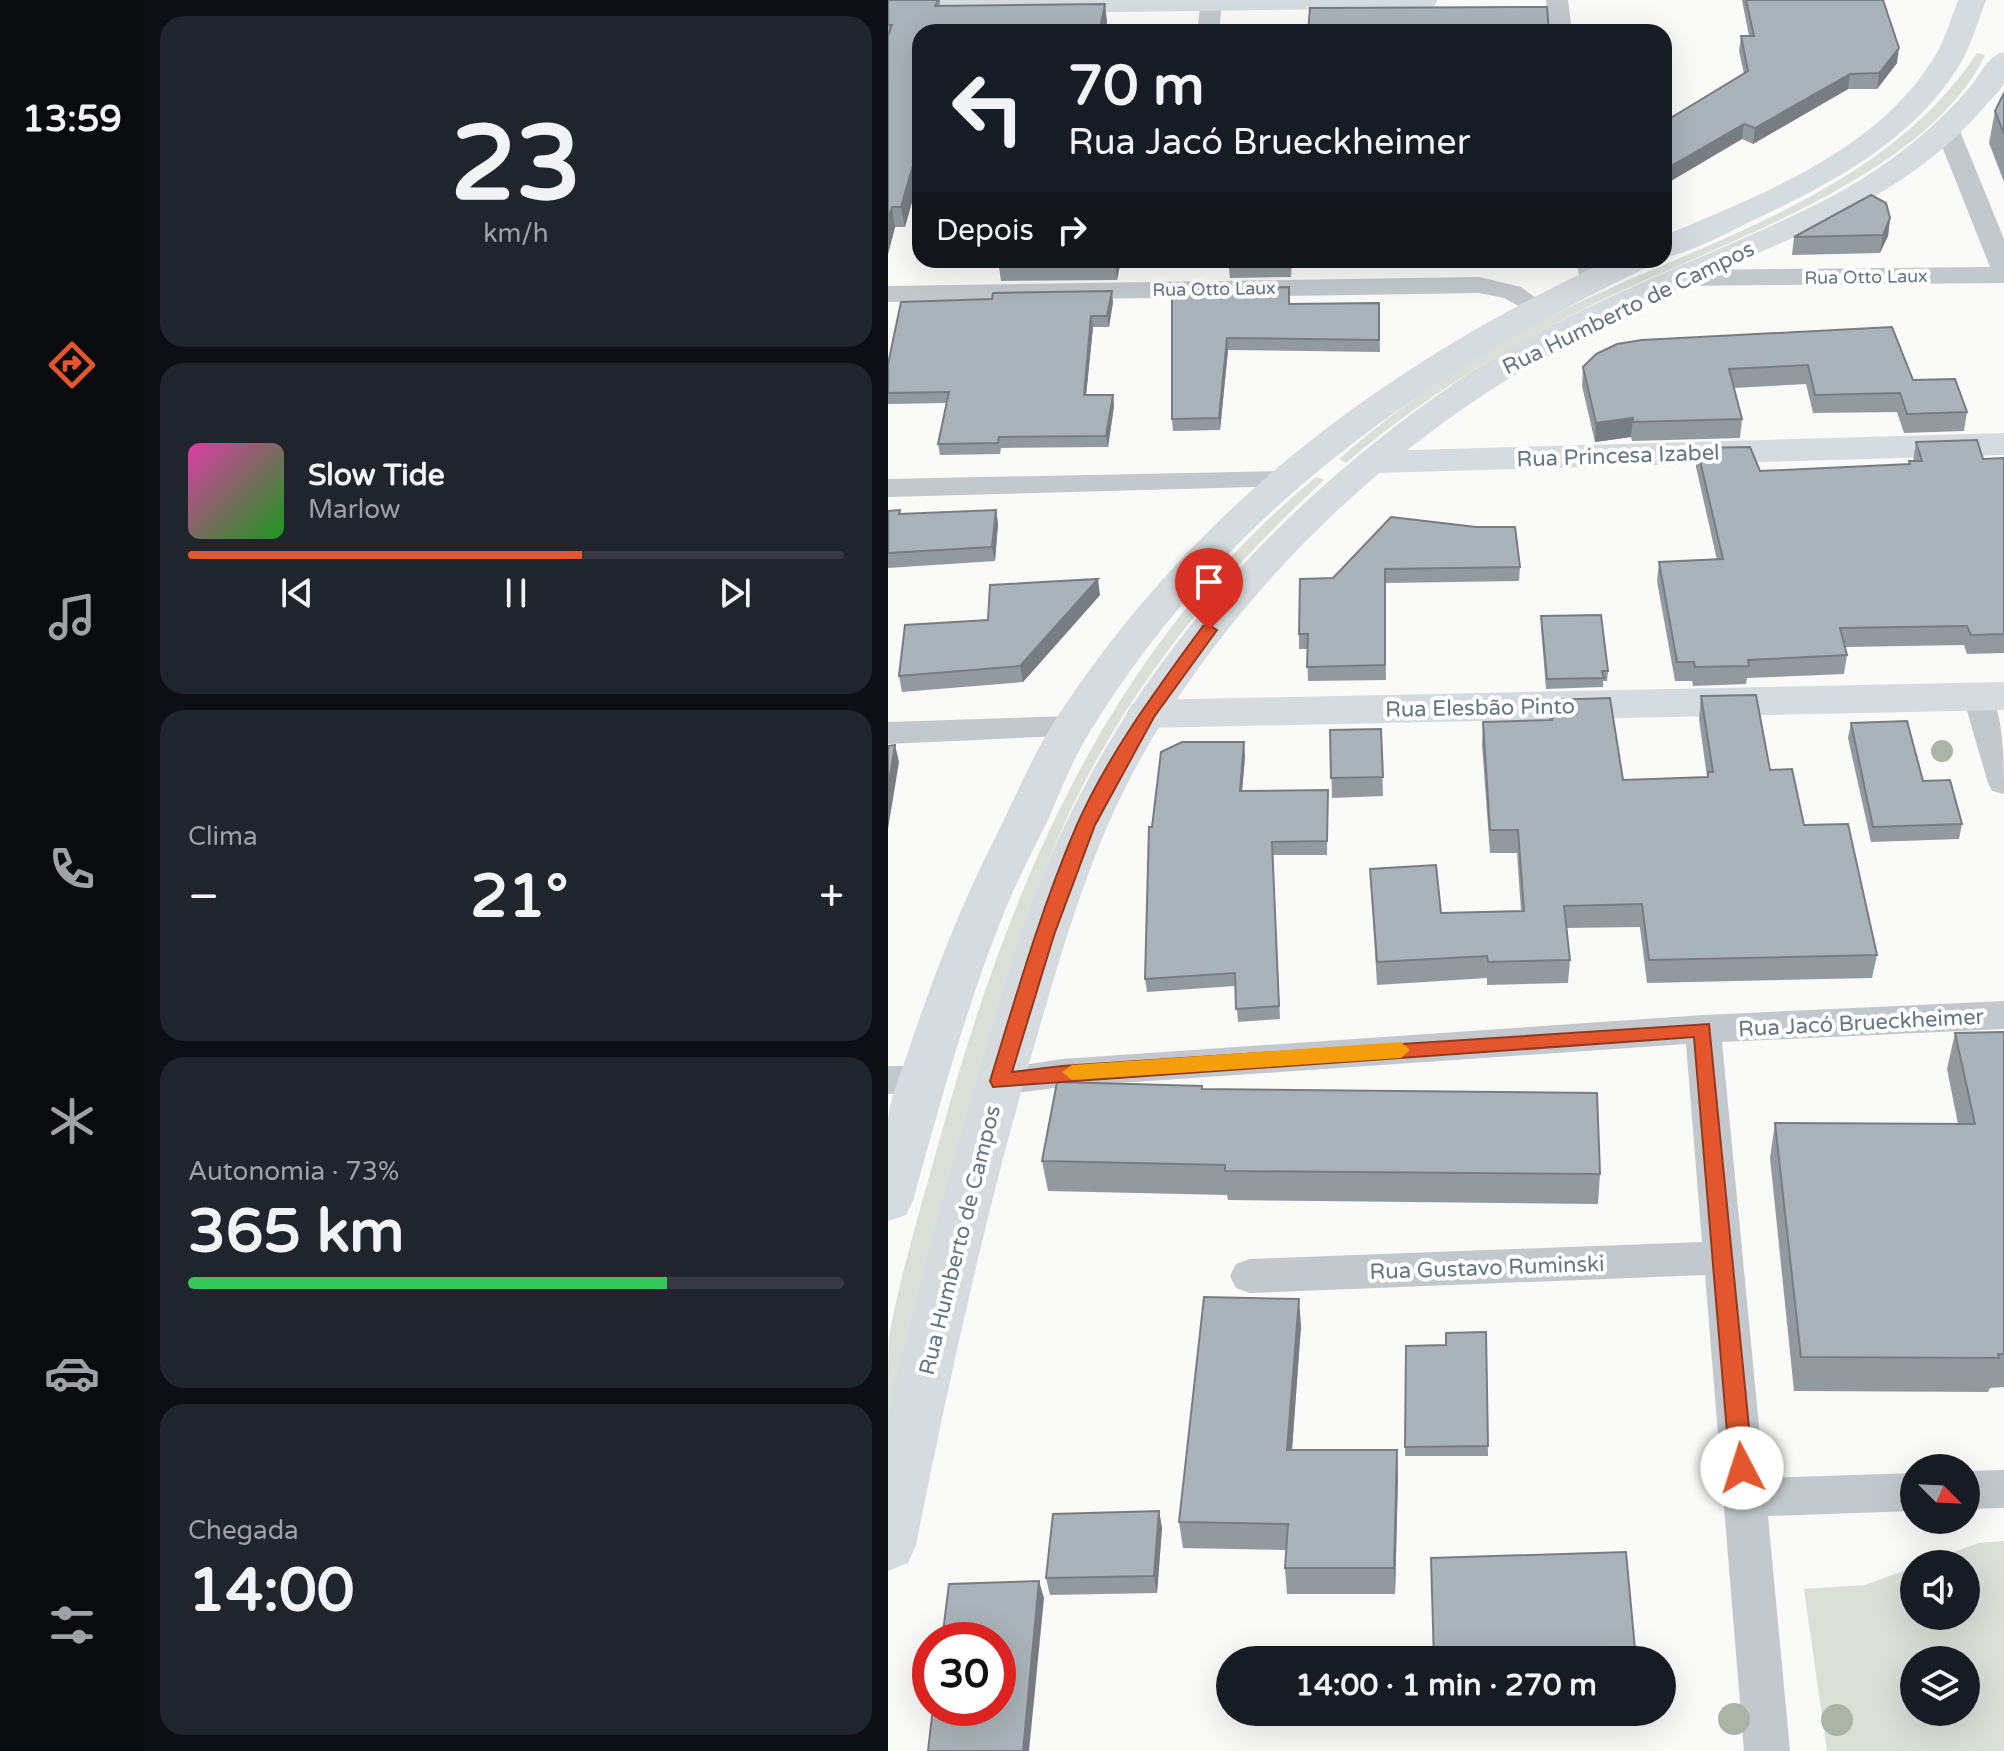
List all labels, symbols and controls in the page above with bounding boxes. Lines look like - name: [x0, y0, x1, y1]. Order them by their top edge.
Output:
- text: 70 m: [1068, 53, 1204, 120]
- icon: left: [936, 56, 1040, 160]
- text: 13:59: [22, 98, 122, 141]
- text: 23: [451, 103, 581, 228]
- text: Rua Jacó Brueckheimer: [1068, 121, 1471, 164]
- icon: right: [1050, 208, 1094, 252]
- text: Depois: [936, 212, 1034, 249]
- text: km/h: [483, 218, 549, 249]
- street label: Rua Humberto de Campos: [1498, 236, 1759, 380]
- street label: Rua Otto Laux: [1804, 265, 1928, 289]
- street label: Rua Otto Laux: [1152, 277, 1276, 301]
- icon: directions: [44, 337, 100, 393]
- street label: Rua Princesa Izabel: [1516, 439, 1720, 473]
- text: Slow Tide: [308, 457, 445, 494]
- text: Marlow: [308, 494, 400, 525]
- pin: [1175, 548, 1243, 630]
- icon: arrive: [1187, 560, 1231, 604]
- icon: previous: [275, 571, 319, 615]
- icon: pause: [494, 571, 538, 615]
- icon: next: [713, 571, 757, 615]
- icon: music: [44, 589, 100, 645]
- street label: Rua Elesbão Pinto: [1385, 693, 1575, 723]
- text: Clima: [188, 821, 258, 852]
- icon: phone: [44, 841, 100, 897]
- text: 21°: [470, 861, 568, 933]
- text: −: [188, 871, 219, 924]
- text: +: [819, 871, 844, 924]
- street label: Rua Jacó Brueckheimer: [1738, 1004, 1985, 1042]
- icon: climate: [44, 1093, 100, 1149]
- street label: Rua Humberto de Campos: [914, 1103, 1006, 1378]
- text: Autonomia · 73%: [188, 1156, 399, 1187]
- text: 365 km: [188, 1196, 404, 1268]
- street label: Rua Gustavo Ruminski: [1369, 1251, 1605, 1285]
- icon: car: [44, 1345, 100, 1401]
- position arrow: [1700, 1426, 1784, 1510]
- north arrow: [1900, 1454, 1980, 1534]
- map controls: [1900, 1454, 1980, 1726]
- text: Chegada: [188, 1515, 299, 1546]
- button: sound: [1900, 1550, 1980, 1630]
- text: 14:00: [188, 1555, 354, 1627]
- icon: filters: [44, 1597, 100, 1653]
- speed limit sign: 30: [912, 1622, 1016, 1726]
- button: layers: [1900, 1646, 1980, 1726]
- text: 14:00 · 1 min · 270 m: [1295, 1667, 1597, 1704]

